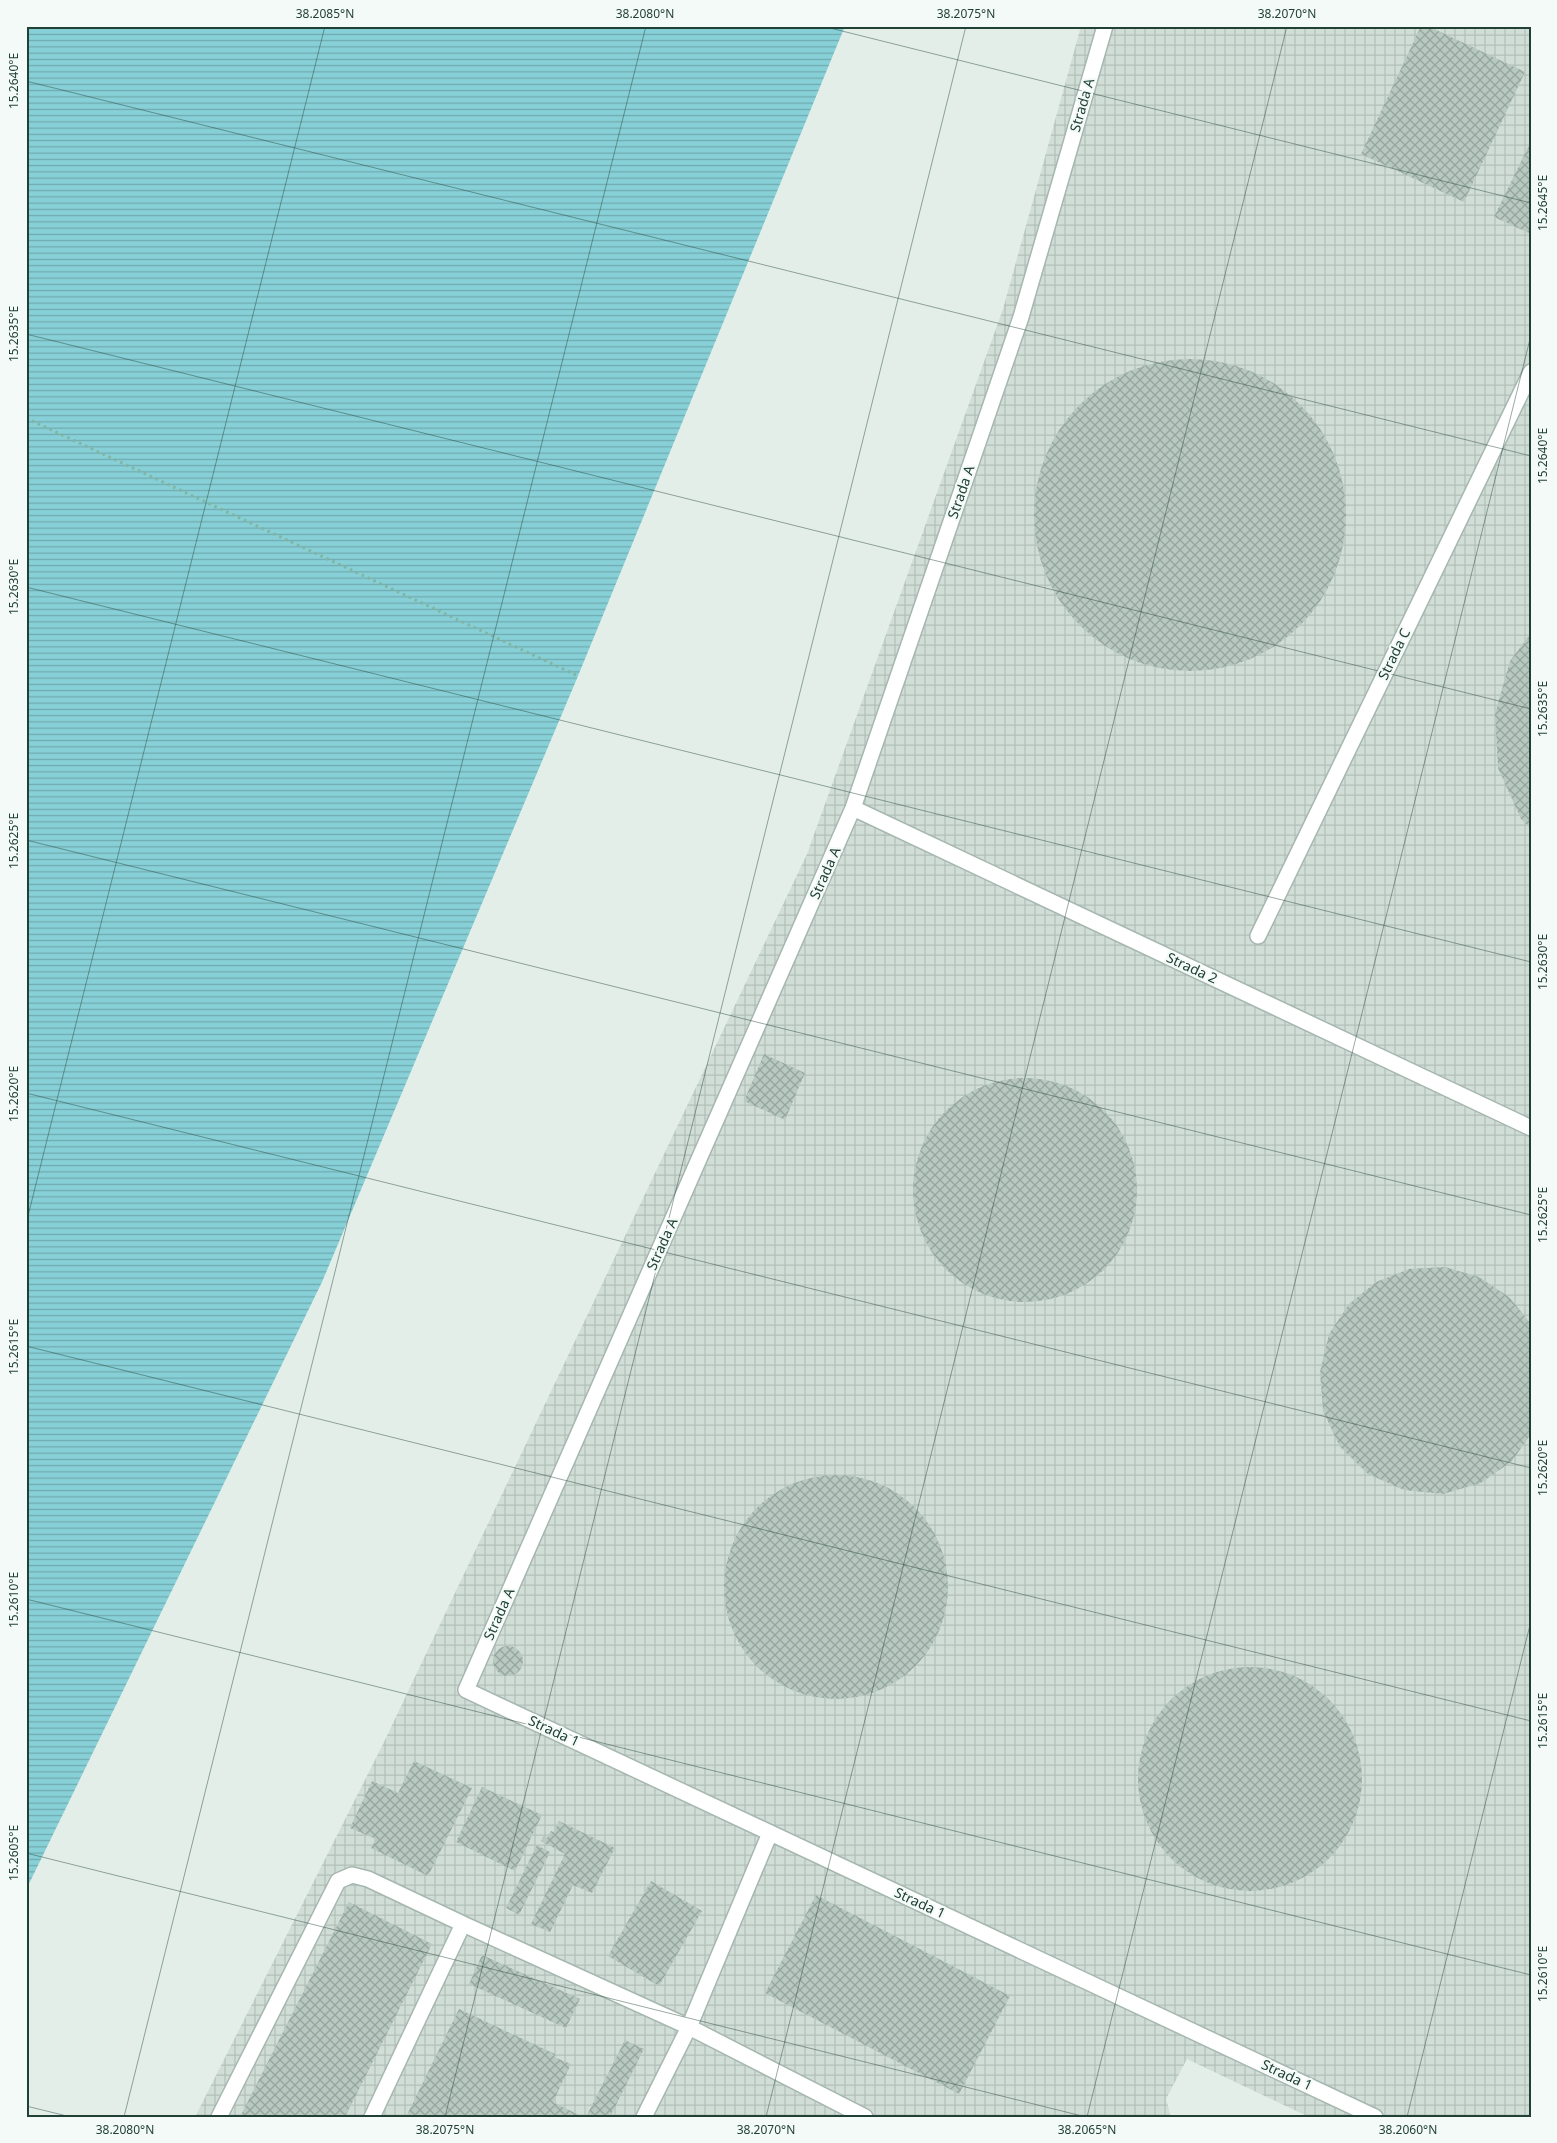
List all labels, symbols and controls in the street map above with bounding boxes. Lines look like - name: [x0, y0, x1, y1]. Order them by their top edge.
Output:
- text: 38.2085°N: [296, 5, 354, 22]
- text: 38.2080°N: [616, 5, 674, 22]
- text: 38.2075°N: [937, 5, 995, 22]
- text: 38.2070°N: [1258, 5, 1316, 22]
- text: 15.2640°E: [5, 53, 22, 109]
- street label: Strada A: [1065, 76, 1098, 134]
- text: 15.2645°E: [1534, 175, 1551, 231]
- text: 15.2635°E: [5, 306, 22, 362]
- text: 15.2640°E: [1534, 428, 1551, 484]
- street label: Strada A: [943, 463, 979, 521]
- text: 15.2630°E: [5, 559, 22, 615]
- street label: Strada C: [1373, 625, 1414, 683]
- text: 15.2635°E: [1534, 681, 1551, 737]
- text: 15.2625°E: [5, 813, 22, 869]
- street label: Strada A: [805, 844, 844, 902]
- text: 15.2630°E: [1534, 934, 1551, 990]
- street label: Strada 2: [1164, 947, 1221, 988]
- text: 15.2620°E: [5, 1066, 22, 1122]
- text: 15.2625°E: [1534, 1187, 1551, 1243]
- street label: Strada A: [642, 1215, 681, 1273]
- text: 15.2615°E: [5, 1319, 22, 1375]
- text: 15.2620°E: [1534, 1440, 1551, 1496]
- text: 15.2610°E: [5, 1572, 22, 1628]
- street label: Strada A: [479, 1585, 518, 1643]
- text: 15.2615°E: [1534, 1693, 1551, 1749]
- street label: Strada 1: [526, 1710, 583, 1751]
- text: 15.2605°E: [5, 1825, 22, 1881]
- street label: Strada 1: [892, 1882, 949, 1923]
- text: 15.2610°E: [1534, 1946, 1551, 2002]
- street label: Strada 1: [1259, 2054, 1316, 2095]
- text: 38.2080°N: [96, 2121, 154, 2138]
- text: 38.2075°N: [416, 2121, 474, 2138]
- text: 38.2070°N: [737, 2121, 795, 2138]
- text: 38.2065°N: [1058, 2121, 1116, 2138]
- text: 38.2060°N: [1379, 2121, 1437, 2138]

